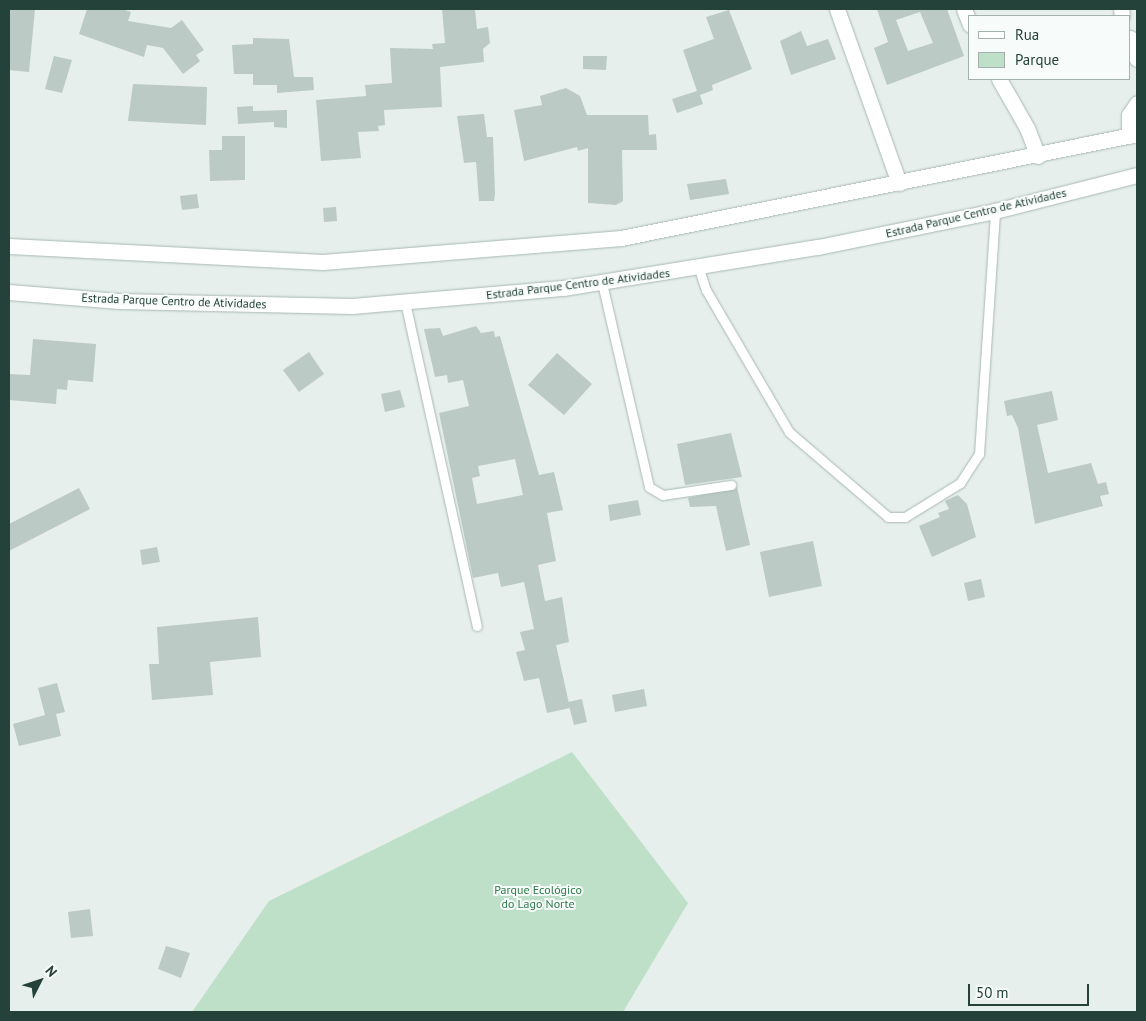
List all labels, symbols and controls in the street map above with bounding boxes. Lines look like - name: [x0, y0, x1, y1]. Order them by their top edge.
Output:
- legend: [968, 15, 1131, 80]
- text: Rua: [1015, 25, 1039, 44]
- text: Parque: [1015, 50, 1059, 69]
- street label: Estrada Parque Centro de Atividades: [884, 185, 1068, 241]
- street label: Estrada Parque Centro de Atividades: [485, 266, 671, 302]
- street label: Estrada Parque Centro de Atividades: [81, 291, 267, 311]
- park label: Parque Ecológico do Lago Norte: [494, 883, 582, 911]
- north arrow: [15, 956, 65, 1006]
- text: N: [42, 962, 61, 981]
- scale bar: [971, 974, 1092, 1006]
- text: 50 m: [976, 983, 1009, 1002]

